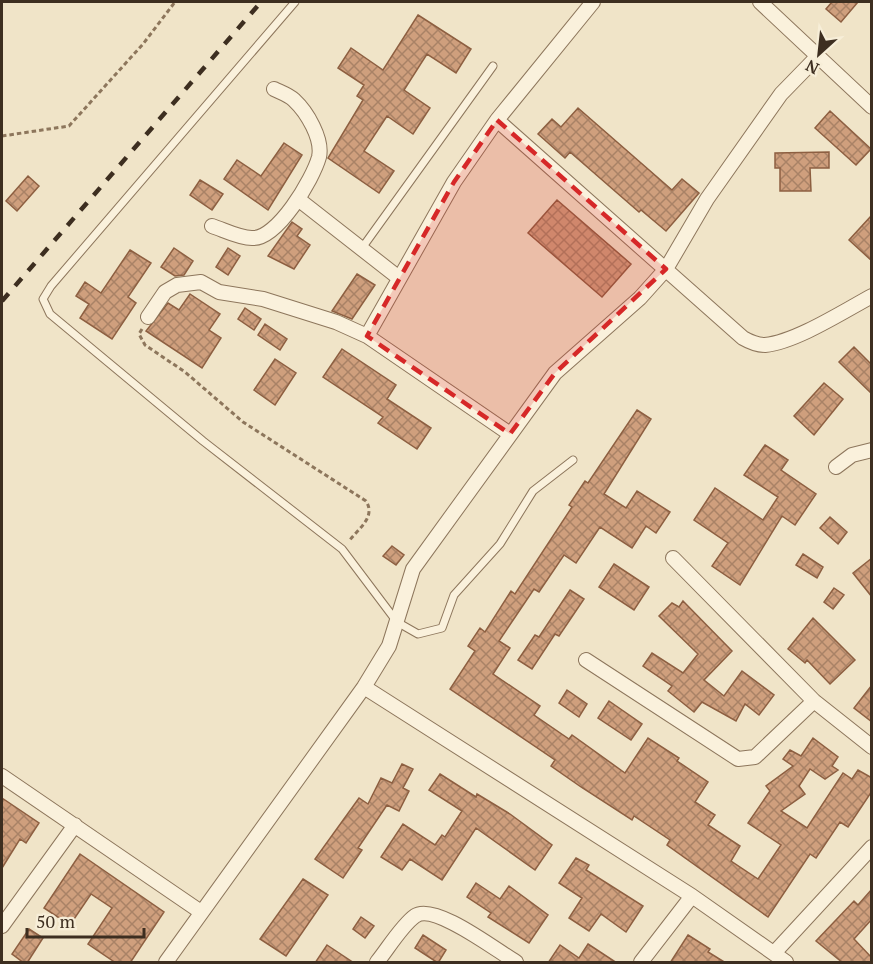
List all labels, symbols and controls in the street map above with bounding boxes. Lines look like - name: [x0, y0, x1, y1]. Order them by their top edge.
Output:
- north arrow: [789, 24, 849, 84]
- text: N: [802, 55, 823, 80]
- scale bar: [27, 901, 144, 939]
- text: 50 m: [36, 909, 76, 933]

